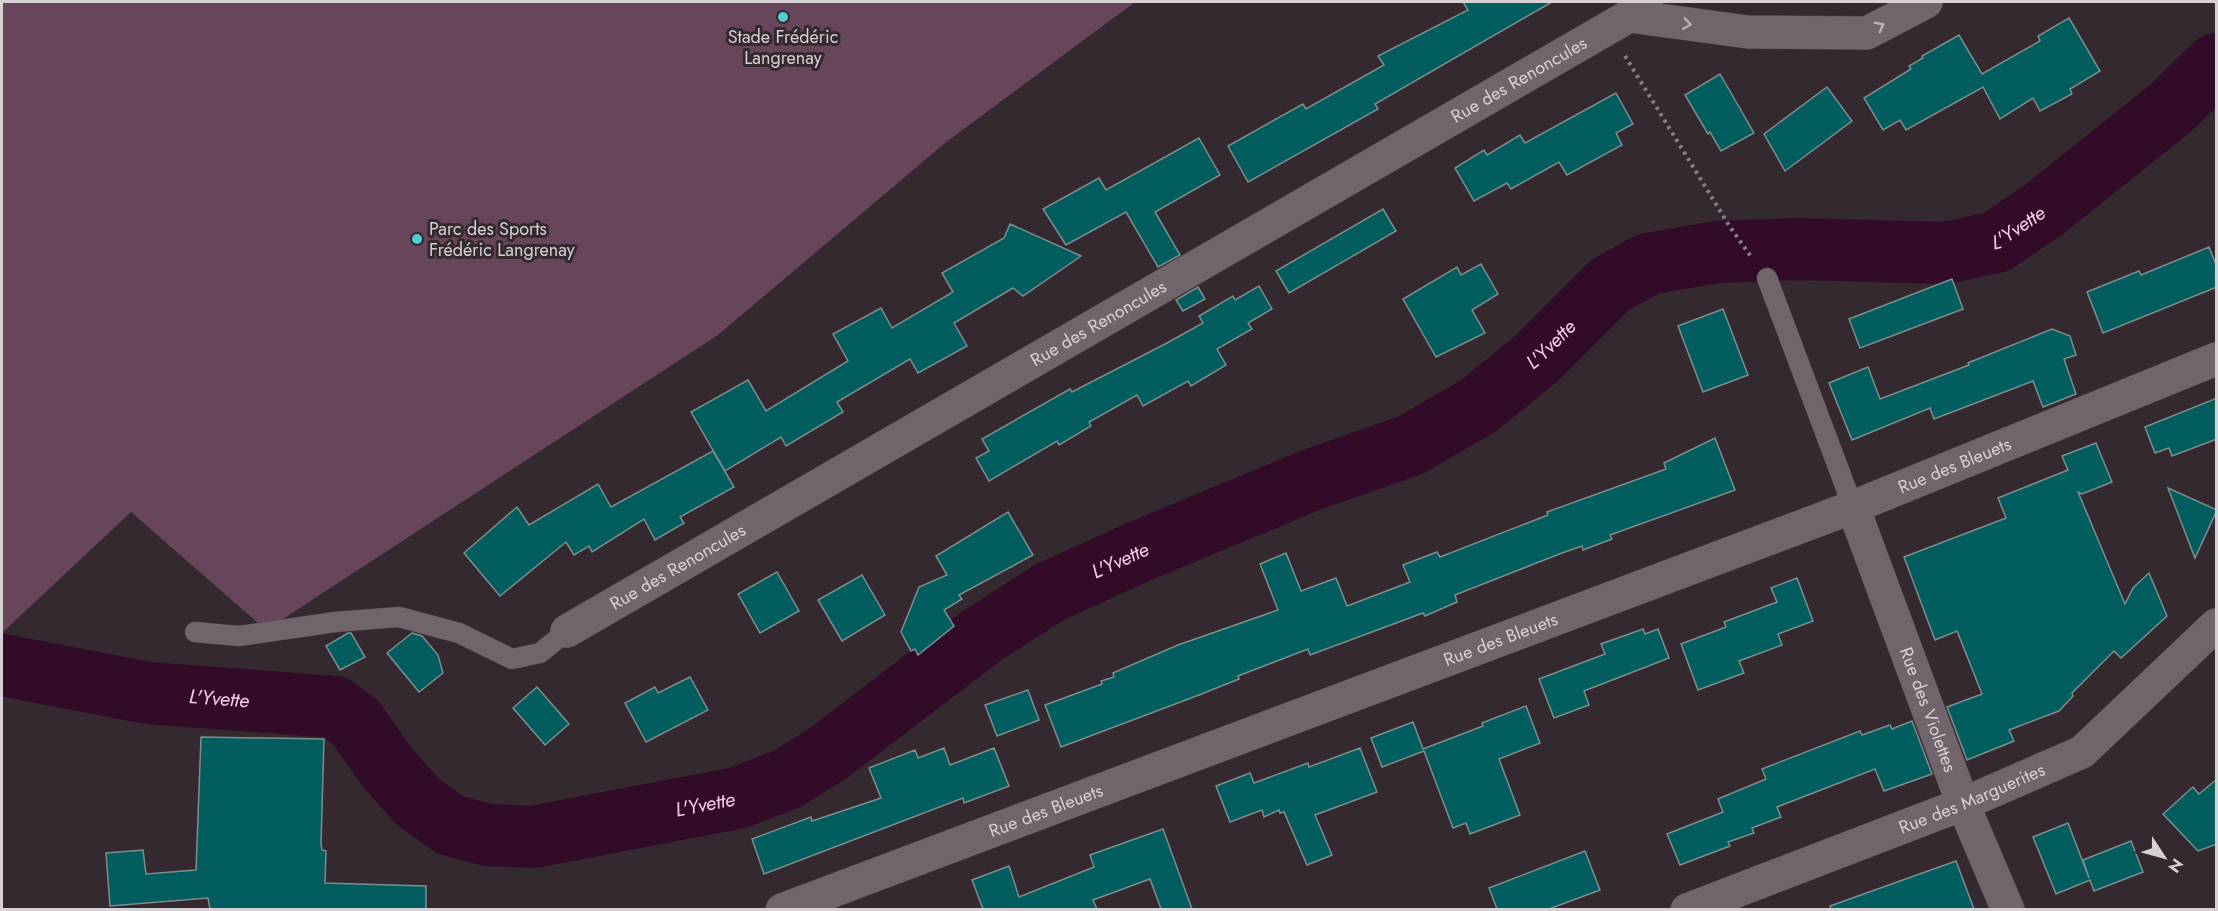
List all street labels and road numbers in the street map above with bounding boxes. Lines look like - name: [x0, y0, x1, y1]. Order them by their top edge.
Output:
- street label: Rue des Renoncules: [1446, 30, 1592, 129]
- street label: Rue des Renoncules: [1025, 274, 1171, 373]
- street label: Rue des Bleuets: [1894, 431, 2015, 500]
- street label: Rue des Renoncules: [605, 517, 751, 617]
- street label: Rue des Bleuets: [1440, 606, 1562, 673]
- street label: Rue des Violettes: [1893, 643, 1963, 776]
- street label: Rue des Marguerites: [1895, 757, 2049, 840]
- street label: Rue des Bleuets: [985, 777, 1107, 844]

